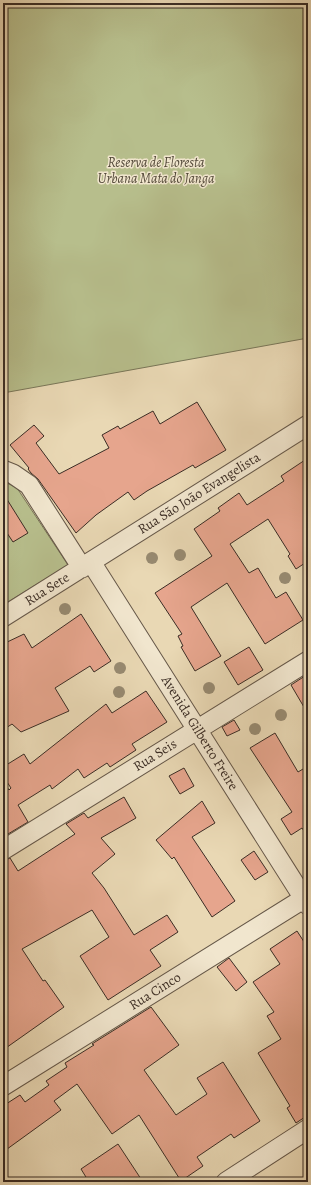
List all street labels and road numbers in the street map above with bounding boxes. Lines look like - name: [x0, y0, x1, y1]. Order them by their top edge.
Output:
- street label: Rua São João Evangelista: [134, 447, 264, 538]
- street label: Rua Sete: [21, 568, 73, 610]
- street label: Avenida Gilberto Freire: [156, 671, 243, 794]
- street label: Rua Seis: [130, 734, 180, 776]
- street label: Rua Cinco: [125, 968, 185, 1014]

